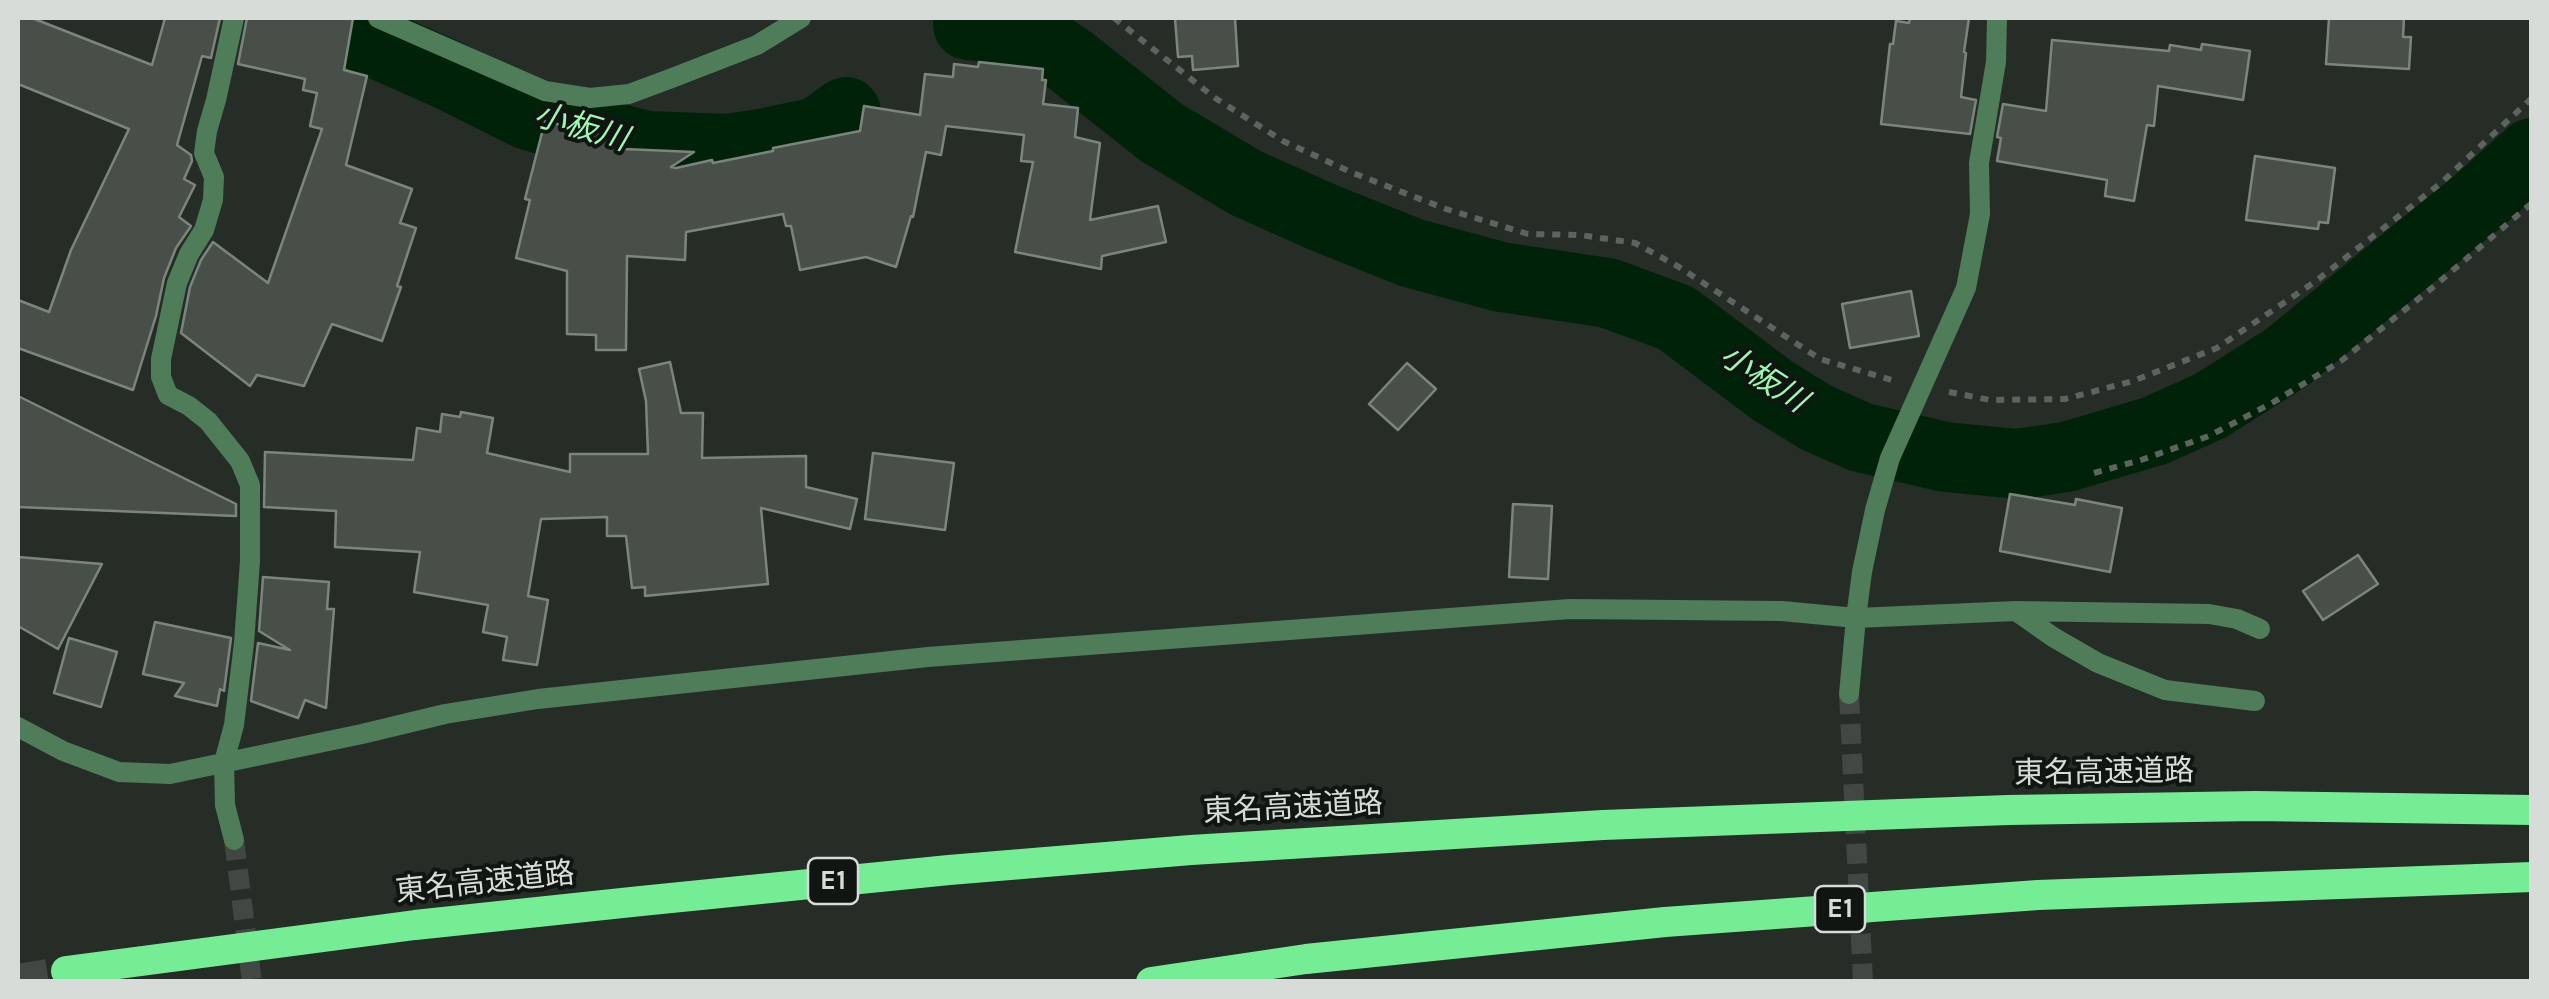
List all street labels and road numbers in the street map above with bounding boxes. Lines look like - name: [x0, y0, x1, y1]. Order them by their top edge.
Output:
- street label: 東名高速道路: [2014, 753, 2194, 793]
- street label: 東名高速道路: [1202, 785, 1384, 831]
- street label: 東名高速道路: [394, 856, 576, 910]
- road number: E1: [808, 858, 858, 904]
- road number: E1: [1815, 886, 1865, 932]

